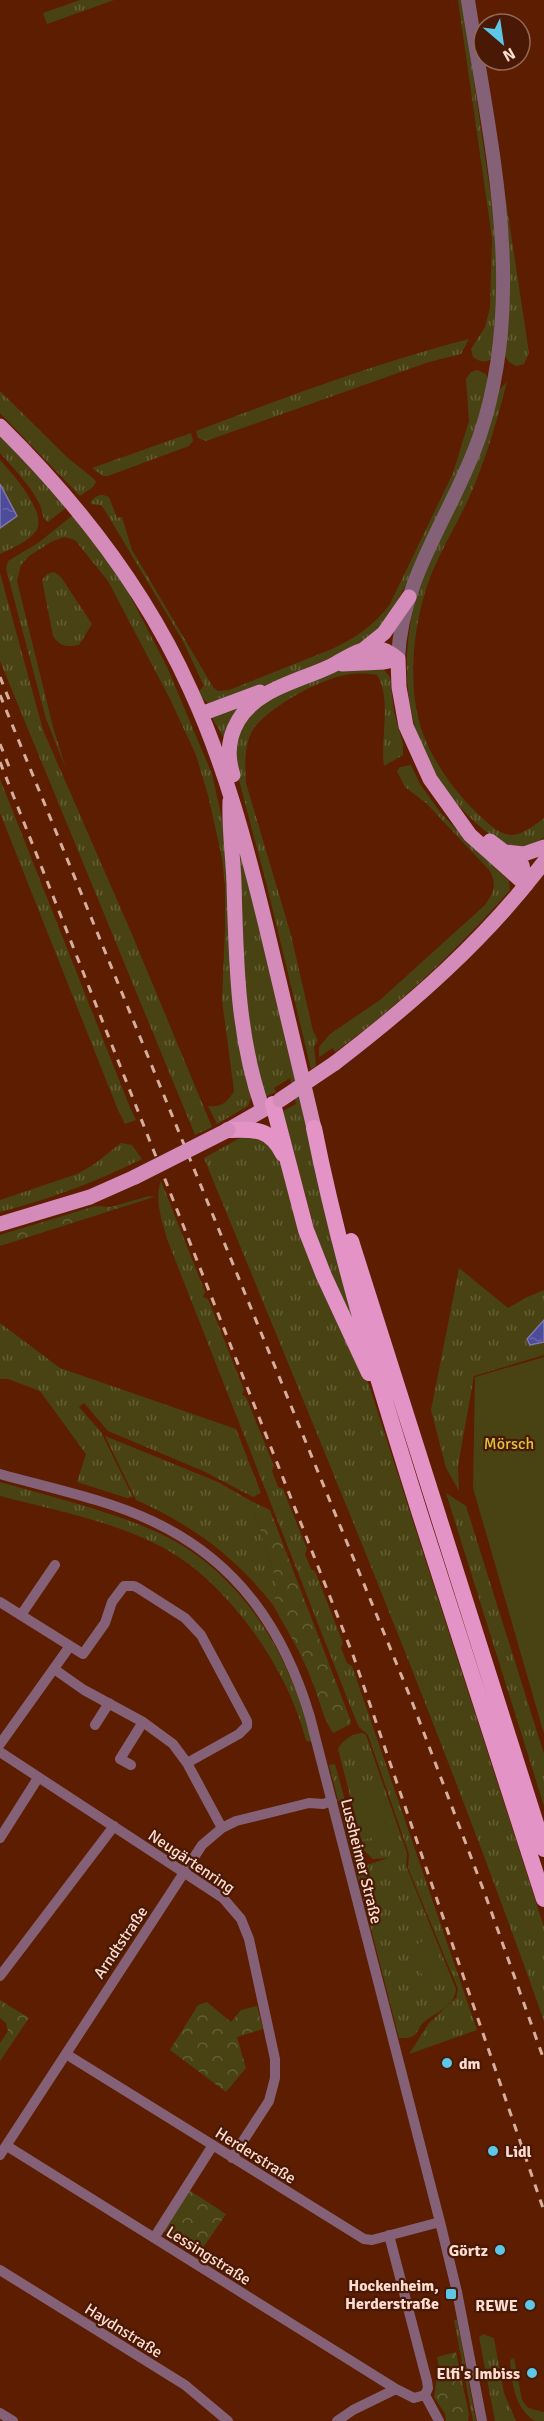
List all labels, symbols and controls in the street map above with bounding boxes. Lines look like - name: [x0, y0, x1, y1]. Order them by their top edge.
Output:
- north arrow: [472, 12, 532, 72]
- text: N: [499, 43, 519, 66]
- park label: Mörsch: [484, 1434, 534, 1454]
- street label: Lussheimer Straße: [336, 1797, 386, 1926]
- street label: Neugärtenring: [144, 1826, 239, 1898]
- street label: Arndtstraße: [89, 1903, 152, 1983]
- place label: dm: [459, 2054, 481, 2074]
- marker: dm: [440, 2056, 454, 2070]
- street label: Herderstraße: [211, 2123, 300, 2189]
- place label: Lidl: [505, 2142, 532, 2162]
- marker: Lidl: [486, 2144, 500, 2158]
- street label: Lessingstraße: [162, 2222, 254, 2290]
- place label: Görtz: [449, 2241, 488, 2261]
- marker: Görtz: [493, 2243, 507, 2257]
- place label: Hockenheim, Herderstraße: [345, 2276, 439, 2314]
- marker: Hockenheim, Herderstraße: [444, 2287, 458, 2301]
- place label: REWE: [475, 2296, 518, 2316]
- marker: REWE: [523, 2298, 537, 2312]
- street label: Haydnstraße: [81, 2299, 166, 2363]
- place label: Elfi's Imbiss: [437, 2364, 520, 2384]
- marker: Elfi's Imbiss: [525, 2366, 539, 2380]

